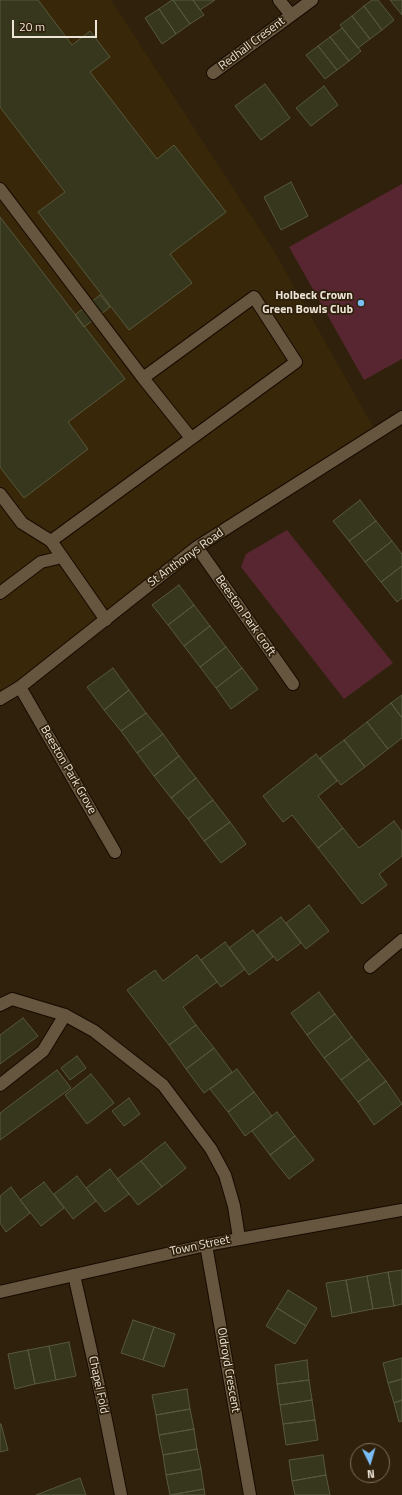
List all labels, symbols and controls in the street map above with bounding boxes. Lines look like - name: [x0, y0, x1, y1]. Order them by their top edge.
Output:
- scale bar: [14, 12, 99, 38]
- street label: Redhall Cresent: [216, 14, 288, 74]
- text: 20 m: [19, 17, 45, 36]
- place label: Holbeck Crown Green Bowls Club: [262, 289, 353, 317]
- marker: Holbeck Crown Green Bowls Club: [356, 298, 366, 308]
- street label: St Anthonys Road: [145, 526, 227, 590]
- street label: Beeston Park Croft: [212, 573, 278, 659]
- street label: Beeston Park Grove: [37, 723, 99, 817]
- street label: Town Street: [169, 1233, 231, 1259]
- street label: Oldroyd Crescent: [213, 1326, 243, 1414]
- street label: Chapel Fold: [85, 1355, 111, 1415]
- north arrow: [350, 1443, 390, 1483]
- text: N: [366, 1466, 375, 1482]

